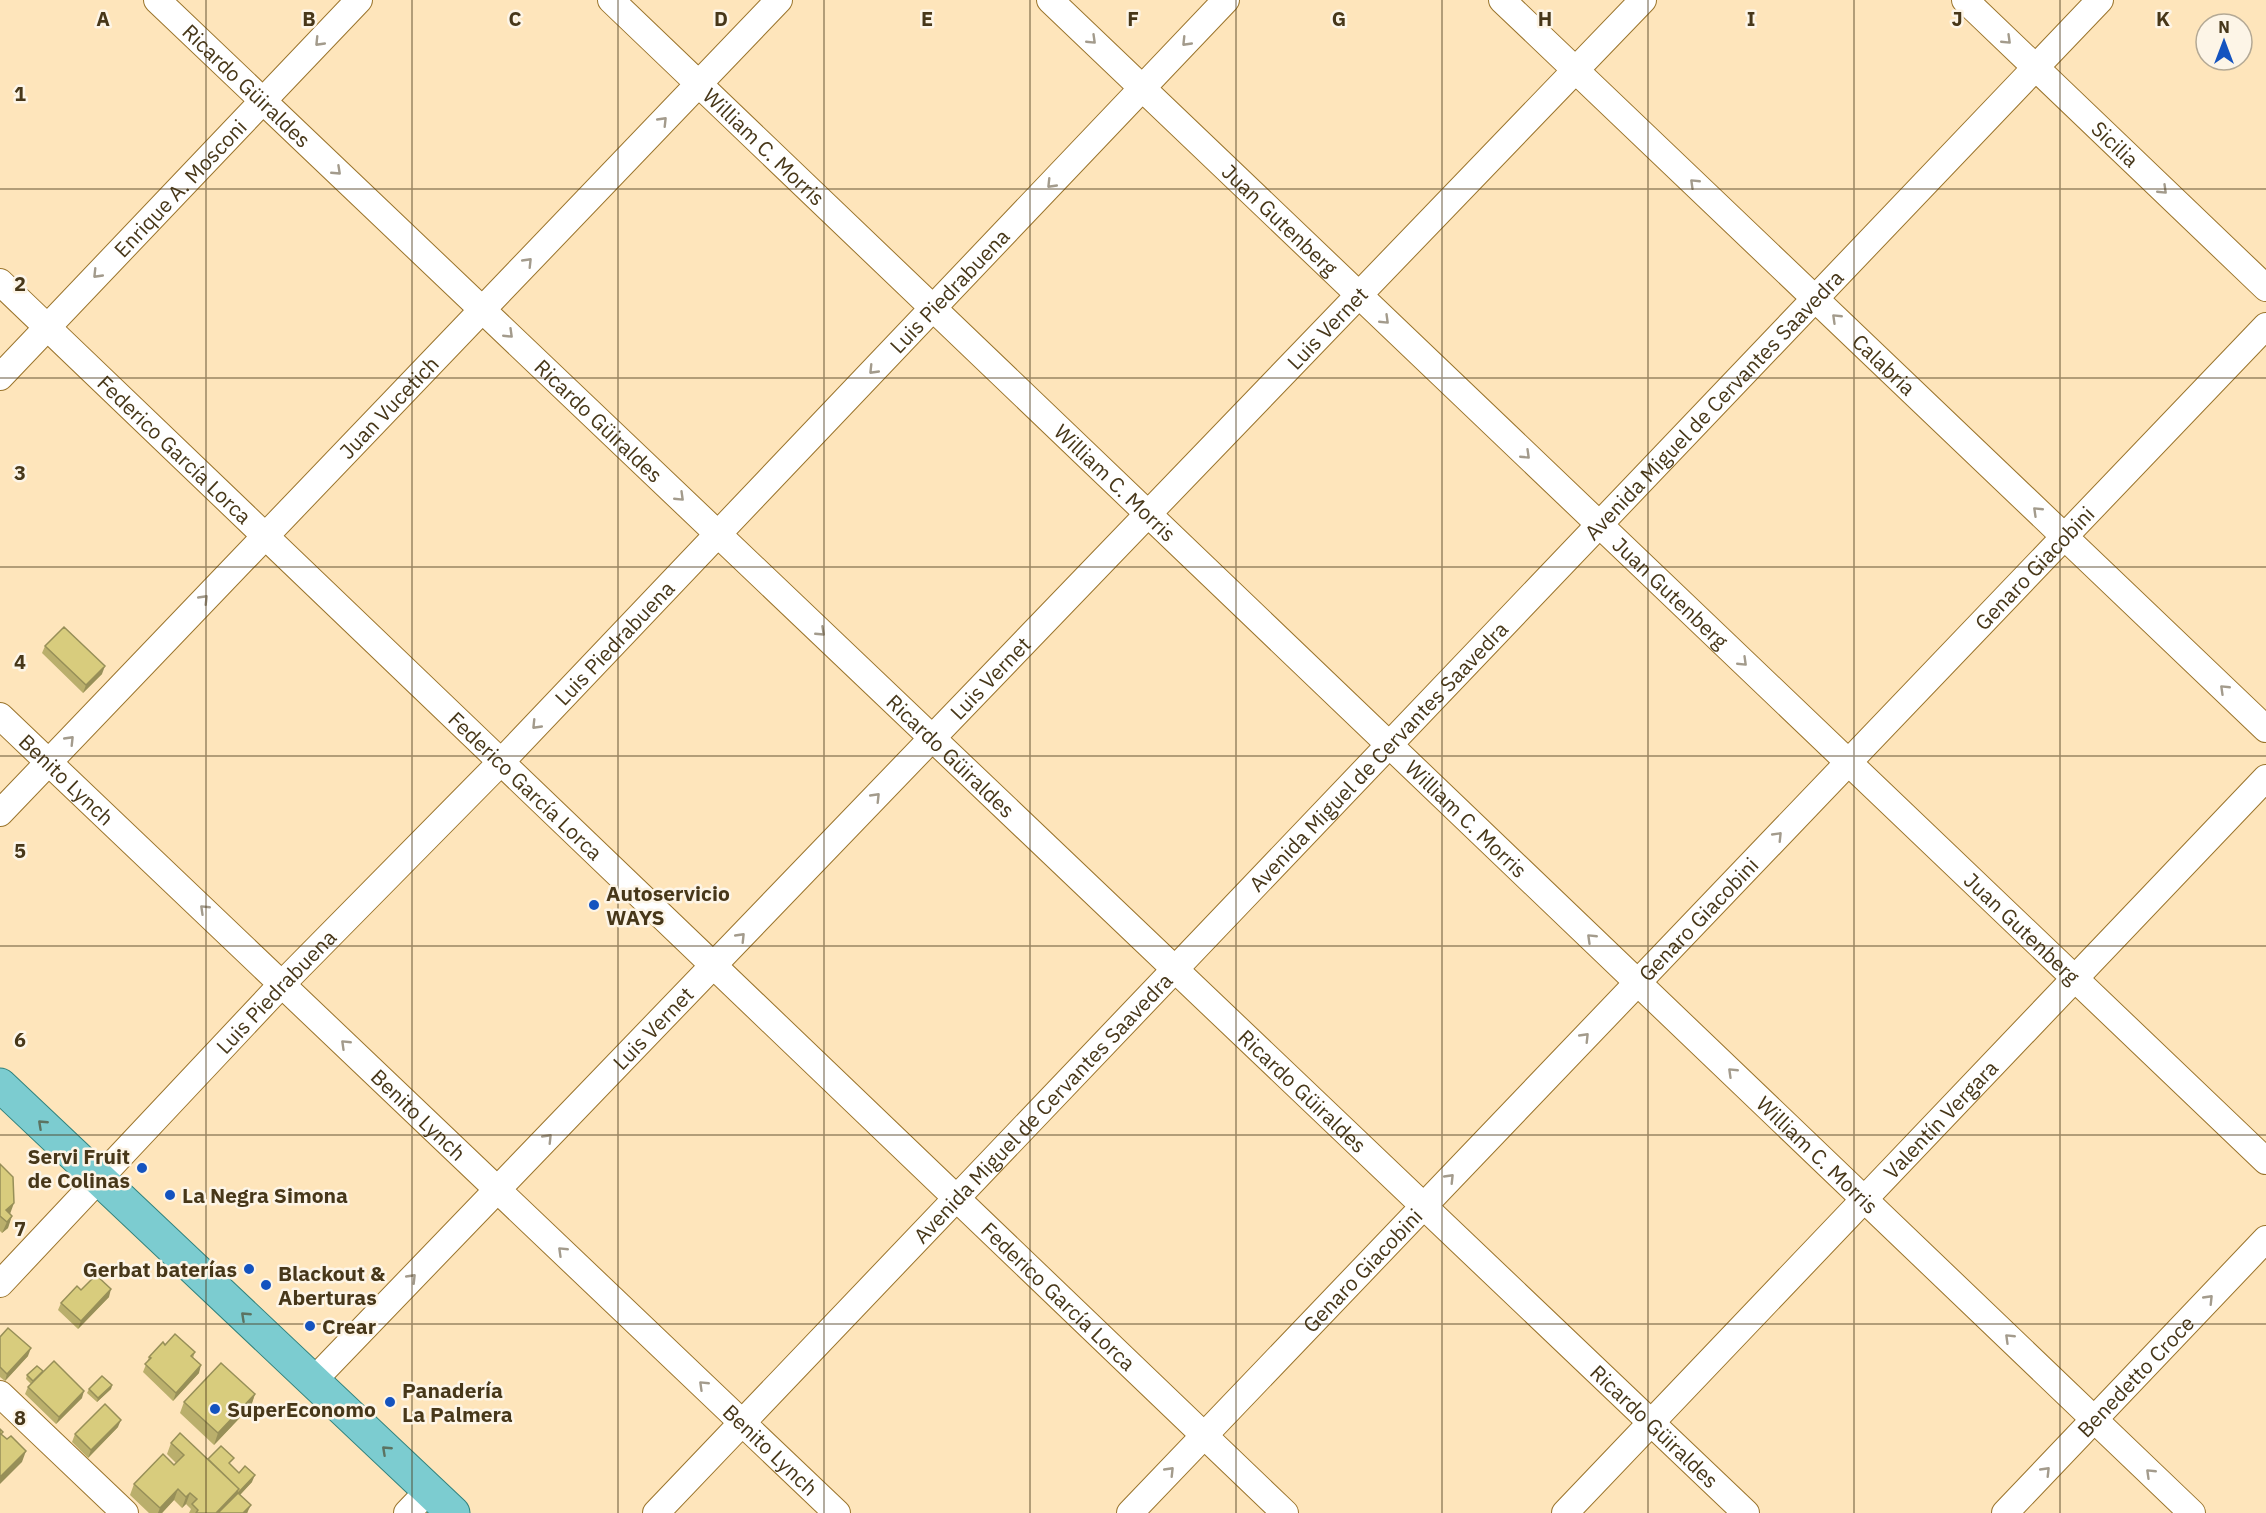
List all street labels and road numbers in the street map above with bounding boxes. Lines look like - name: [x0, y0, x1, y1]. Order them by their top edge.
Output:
- street label: Ricardo Güiraldes: [177, 18, 317, 153]
- street label: William C. Morris: [697, 82, 831, 212]
- street label: Enrique A. Mosconi: [108, 113, 252, 263]
- street label: Sicilia: [2086, 115, 2145, 173]
- street label: Juan Gutenberg: [1216, 158, 1344, 282]
- street label: Luis Piedrabuena: [883, 222, 1015, 359]
- street label: Avenida Miguel de Cervantes Saavedra: [1578, 264, 1849, 546]
- street label: Luis Vernet: [1281, 280, 1374, 375]
- street label: Calabria: [1846, 328, 1922, 401]
- street label: Juan Vucetich: [333, 350, 445, 465]
- street label: Ricardo Güiraldes: [529, 353, 669, 488]
- street label: Federico García Lorca: [92, 369, 258, 530]
- street label: William C. Morris: [1048, 418, 1182, 548]
- street label: Genaro Giacobini: [1968, 500, 2100, 636]
- street label: Juan Gutenberg: [1607, 531, 1735, 654]
- street label: Luis Piedrabuena: [548, 575, 680, 711]
- street label: Avenida Miguel de Cervantes Saavedra: [1243, 615, 1514, 897]
- street label: Luis Vernet: [944, 630, 1037, 726]
- street label: Ricardo Güiraldes: [880, 688, 1021, 824]
- street label: Federico García Lorca: [443, 705, 609, 866]
- street label: Benito Lynch: [13, 728, 120, 831]
- street label: William C. Morris: [1399, 754, 1533, 884]
- street label: Genaro Giacobini: [1632, 851, 1764, 987]
- street label: Juan Gutenberg: [1958, 866, 2086, 990]
- street label: Luis Piedrabuena: [210, 923, 342, 1060]
- street label: Avenida Miguel de Cervantes Saavedra: [907, 967, 1178, 1249]
- street label: Luis Vernet: [606, 981, 699, 1076]
- street label: Ricardo Güiraldes: [1232, 1023, 1373, 1159]
- street label: Valentín Vergara: [1877, 1054, 2004, 1185]
- street label: Benito Lynch: [365, 1063, 472, 1166]
- street label: William C. Morris: [1751, 1090, 1884, 1220]
- street label: Genaro Giacobini: [1296, 1202, 1428, 1338]
- street label: Federico García Lorca: [975, 1216, 1142, 1377]
- street label: Benedetto Croce: [2071, 1309, 2200, 1443]
- street label: Ricardo Güiraldes: [1584, 1358, 1725, 1494]
- street label: Benito Lynch: [717, 1398, 824, 1502]

